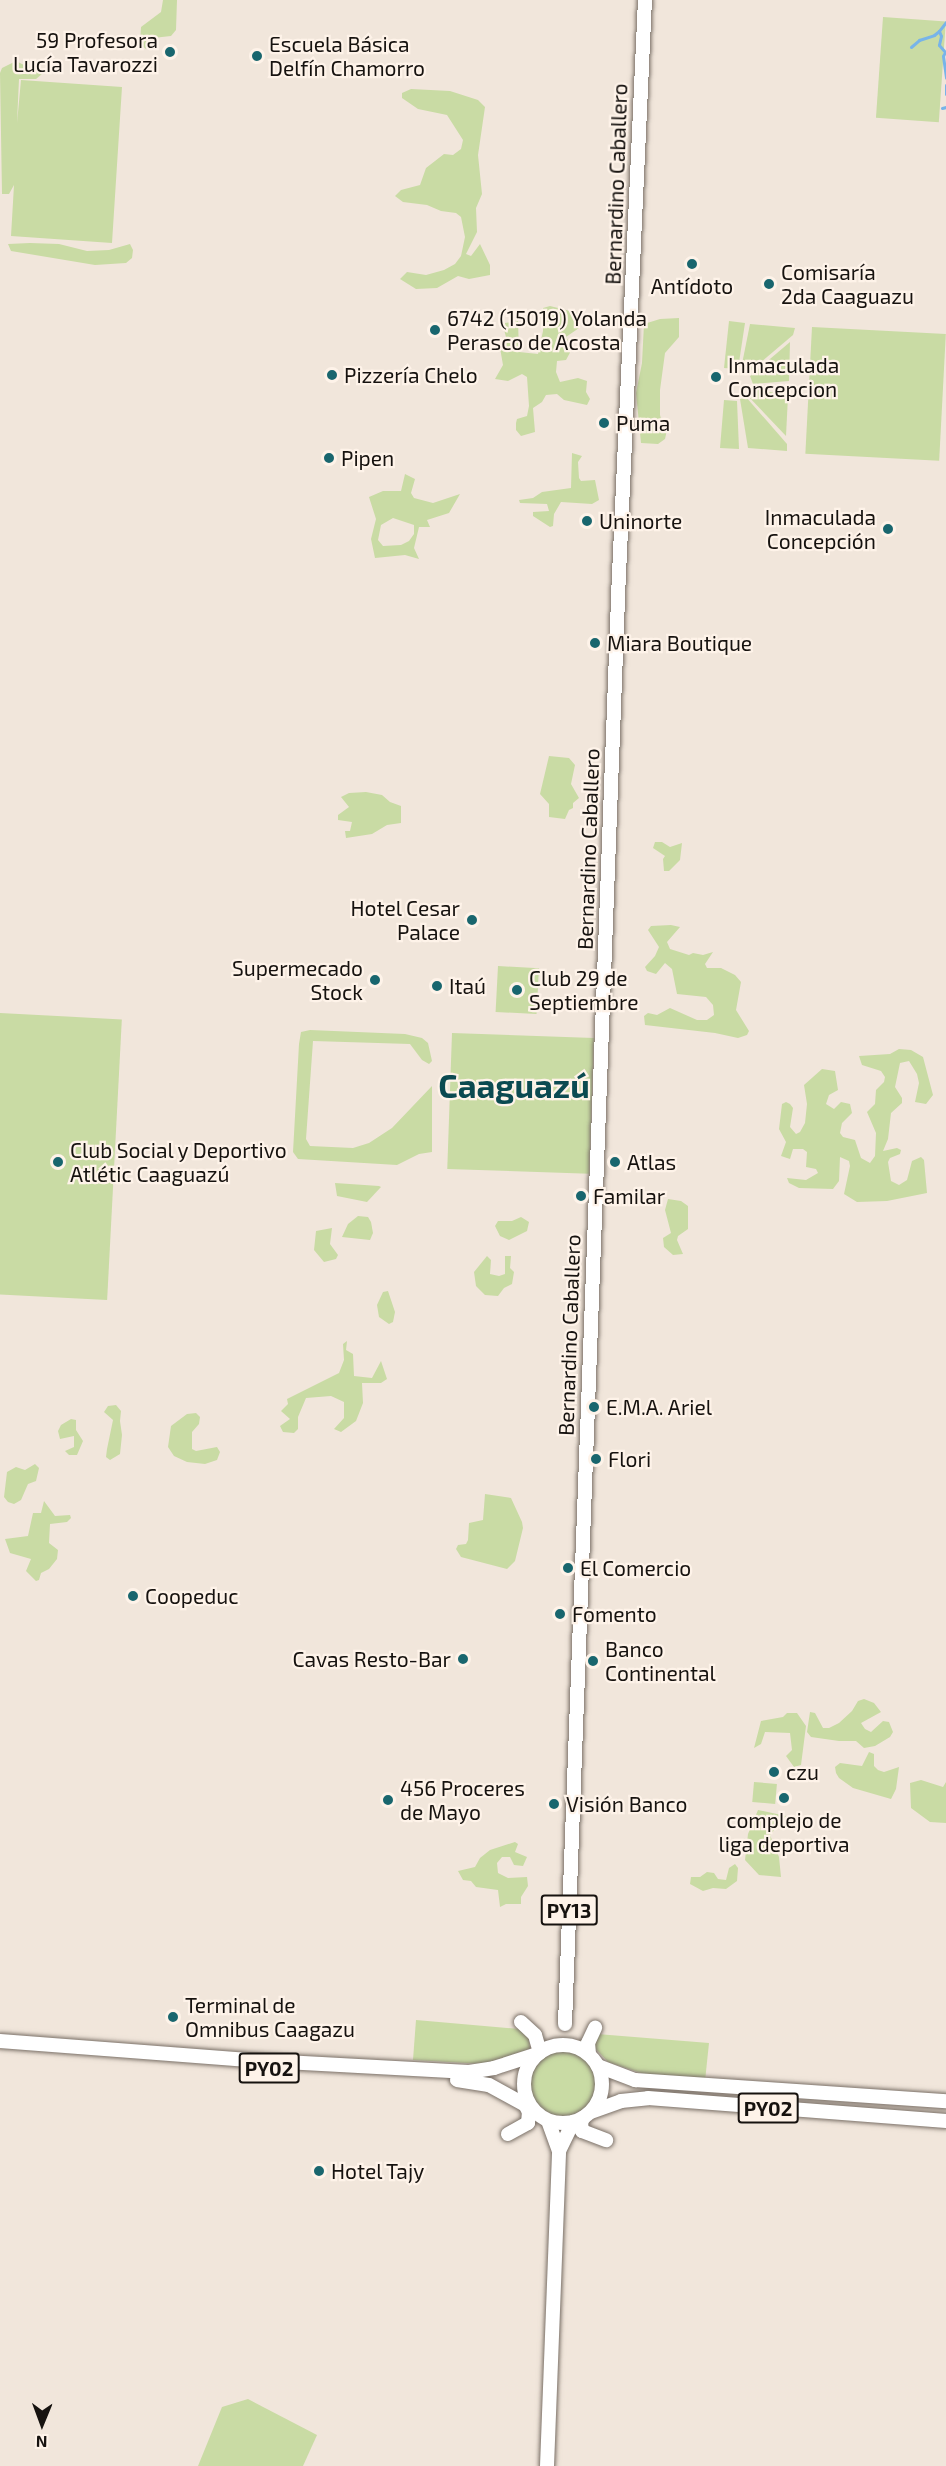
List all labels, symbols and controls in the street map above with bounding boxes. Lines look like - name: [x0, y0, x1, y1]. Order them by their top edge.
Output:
- place label: 59 Profesora Lucía Tavarozzi: [13, 27, 158, 77]
- place label: Escuela Básica Delfín Chamorro: [269, 31, 425, 81]
- marker: 59 Profesora Lucía Tavarozzi: [163, 45, 177, 59]
- marker: Escuela Básica Delfín Chamorro: [250, 49, 264, 63]
- street label: Bernardino Caballero: [600, 83, 632, 285]
- marker: Antídoto: [685, 257, 699, 271]
- place label: Comisaría 2da Caaguazu: [781, 259, 914, 309]
- place label: Antídoto: [651, 273, 733, 299]
- marker: Comisaría 2da Caaguazu: [762, 277, 776, 291]
- place label: 6742 (15019) Yolanda Perasco de Acosta: [447, 305, 648, 355]
- marker: 6742 (15019) Yolanda Perasco de Acosta: [428, 323, 442, 337]
- place label: Inmaculada Concepcion: [728, 352, 839, 402]
- place label: Pizzería Chelo: [344, 362, 478, 388]
- marker: Pizzería Chelo: [325, 368, 339, 382]
- marker: Inmaculada Concepcion: [709, 370, 723, 384]
- place label: Puma: [616, 410, 670, 436]
- marker: Puma: [597, 416, 611, 430]
- place label: Pipen: [341, 445, 394, 471]
- marker: Pipen: [322, 451, 336, 465]
- place label: Inmaculada Concepción: [765, 504, 876, 554]
- place label: Uninorte: [599, 508, 682, 534]
- marker: Uninorte: [580, 514, 594, 528]
- marker: Inmaculada Concepción: [881, 522, 895, 536]
- place label: Miara Boutique: [607, 630, 752, 656]
- marker: Miara Boutique: [588, 636, 602, 650]
- street label: Bernardino Caballero: [572, 748, 604, 950]
- place label: Hotel Cesar Palace: [350, 895, 460, 945]
- marker: Hotel Cesar Palace: [465, 913, 479, 927]
- place label: Supermecado Stock: [232, 955, 363, 1005]
- place label: Club 29 de Septiembre: [529, 965, 638, 1015]
- marker: Supermecado Stock: [368, 973, 382, 987]
- place label: Itaú: [449, 973, 486, 999]
- marker: Itaú: [430, 979, 444, 993]
- marker: Club 29 de Septiembre: [510, 983, 524, 997]
- district label: Caaguazú: [438, 1066, 590, 1106]
- place label: Club Social y Deportivo Atlétic Caaguazú: [70, 1137, 288, 1187]
- place label: Atlas: [627, 1149, 676, 1175]
- marker: Club Social y Deportivo Atlétic Caaguazú: [51, 1155, 65, 1169]
- marker: Atlas: [608, 1155, 622, 1169]
- place label: Familar: [593, 1183, 665, 1209]
- marker: Familar: [574, 1189, 588, 1203]
- street label: Bernardino Caballero: [553, 1234, 585, 1436]
- place label: E.M.A. Ariel: [606, 1394, 713, 1420]
- marker: E.M.A. Ariel: [587, 1400, 601, 1414]
- place label: Flori: [608, 1446, 651, 1472]
- marker: Flori: [589, 1452, 603, 1466]
- place label: El Comercio: [580, 1555, 692, 1581]
- marker: El Comercio: [561, 1561, 575, 1575]
- place label: Coopeduc: [145, 1583, 239, 1609]
- marker: Coopeduc: [126, 1589, 140, 1603]
- place label: Fomento: [572, 1601, 657, 1627]
- marker: Fomento: [553, 1607, 567, 1621]
- place label: Banco Continental: [605, 1636, 716, 1686]
- place label: Cavas Resto-Bar: [292, 1646, 451, 1672]
- marker: Cavas Resto-Bar: [456, 1652, 470, 1666]
- marker: Banco Continental: [586, 1654, 600, 1668]
- place label: czu: [786, 1759, 819, 1785]
- marker: czu: [767, 1765, 781, 1779]
- place label: 456 Proceres de Mayo: [400, 1775, 525, 1825]
- place label: Visión Banco: [566, 1791, 687, 1817]
- marker: complejo de liga deportiva: [777, 1791, 791, 1805]
- marker: 456 Proceres de Mayo: [381, 1793, 395, 1807]
- marker: Visión Banco: [547, 1797, 561, 1811]
- place label: complejo de liga deportiva: [719, 1807, 849, 1857]
- road number: PY13: [540, 1893, 598, 1927]
- place label: Terminal de Omnibus Caagazu: [185, 1992, 355, 2042]
- marker: Terminal de Omnibus Caagazu: [166, 2010, 180, 2024]
- road number: PY02: [238, 2051, 300, 2085]
- road number: PY02: [736, 2091, 800, 2125]
- place label: Hotel Tajy: [331, 2158, 425, 2184]
- marker: Hotel Tajy: [312, 2164, 326, 2178]
- north arrow: [12, 2394, 72, 2454]
- text: N: [36, 2433, 48, 2452]

